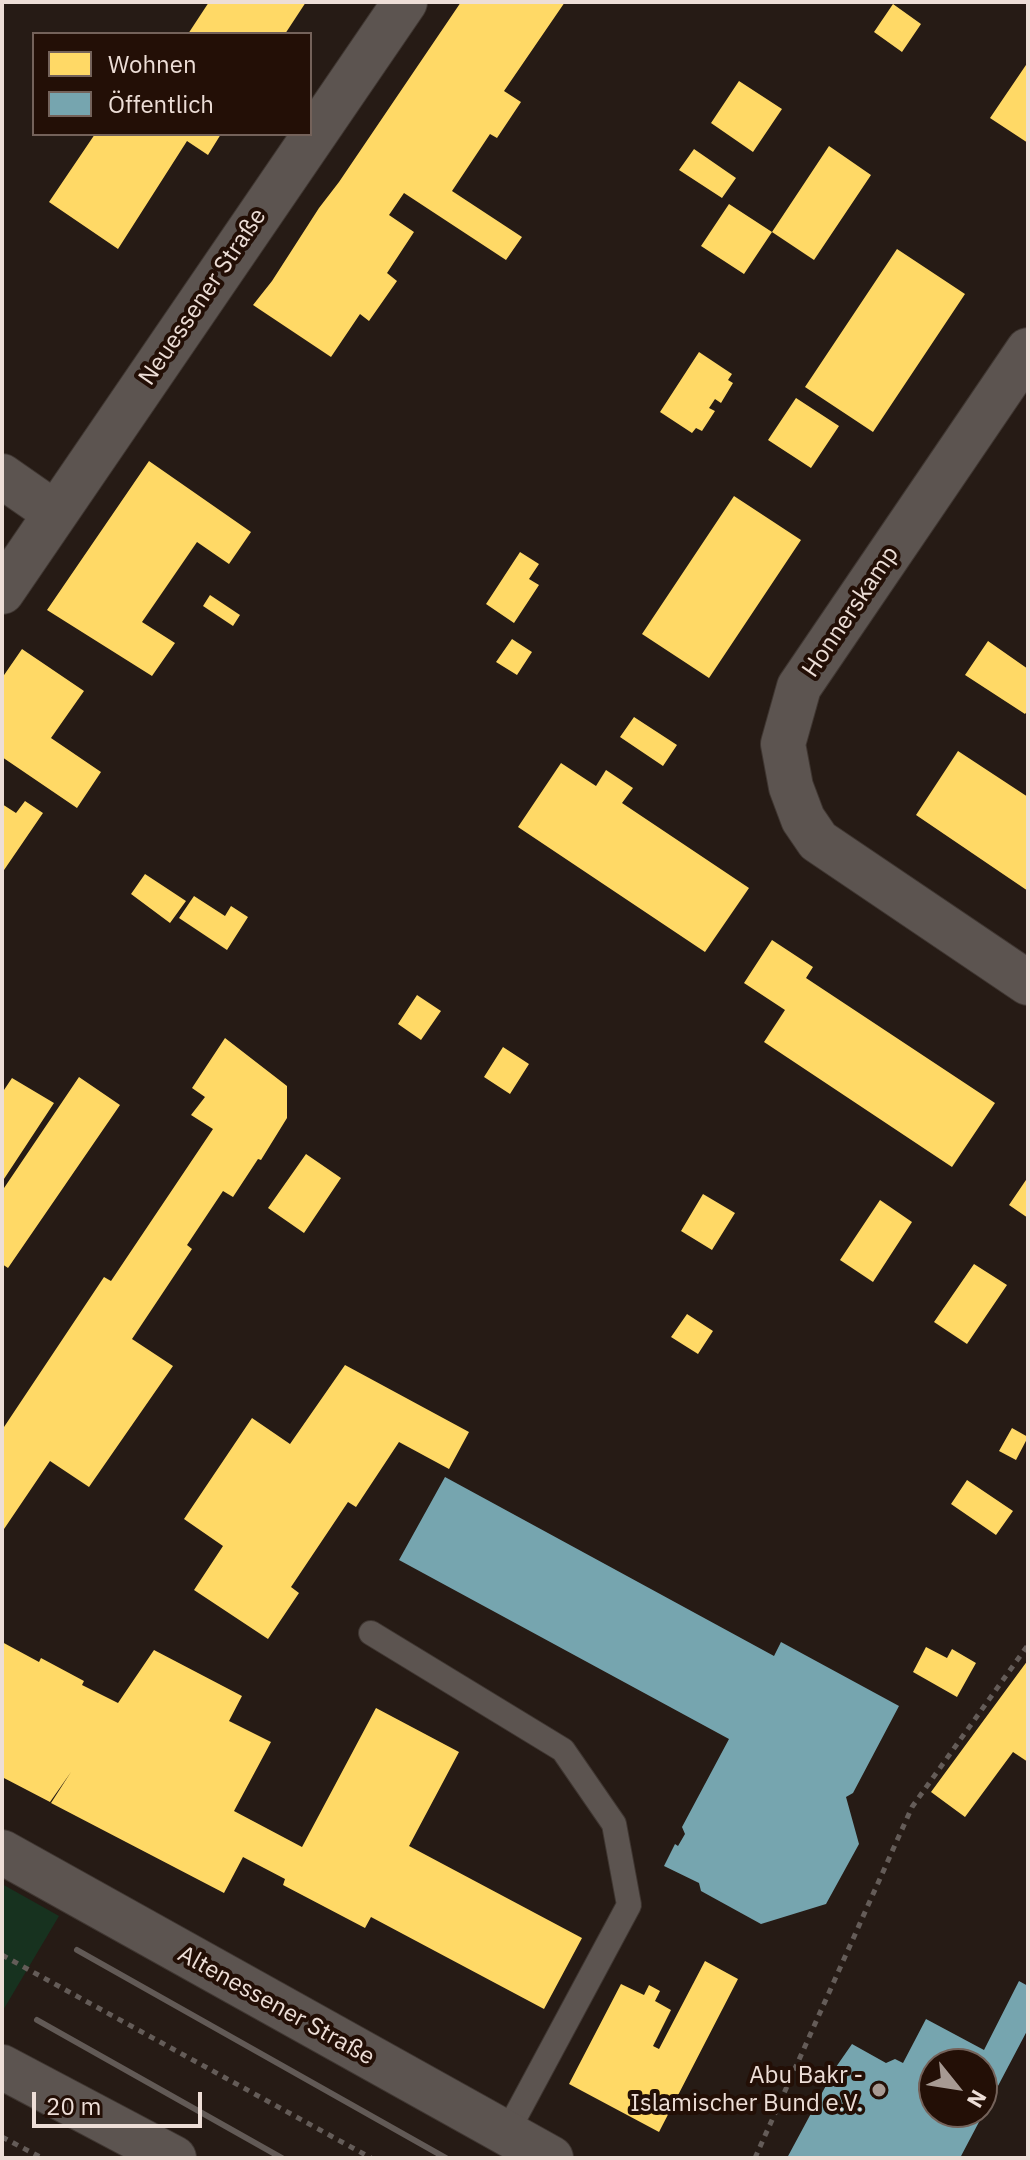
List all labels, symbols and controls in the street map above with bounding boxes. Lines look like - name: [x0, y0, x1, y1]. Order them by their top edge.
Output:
- legend: [32, 32, 312, 136]
- text: Wohnen: [108, 48, 197, 80]
- text: Öffentlich: [108, 88, 214, 120]
- street label: Neuessener Straße: [133, 203, 273, 391]
- street label: Honnerskamp: [797, 541, 905, 683]
- street label: Altenessener Straße: [173, 1940, 379, 2072]
- north arrow: [918, 2048, 998, 2128]
- place label: Abu Bakr - Islamischer Bund e.V.: [630, 2062, 863, 2118]
- scale bar: [36, 2076, 206, 2126]
- marker: Abu Bakr - Islamischer Bund e.V.: [870, 2081, 888, 2099]
- text: N: [961, 2085, 994, 2113]
- text: 20 m: [46, 2090, 101, 2122]

